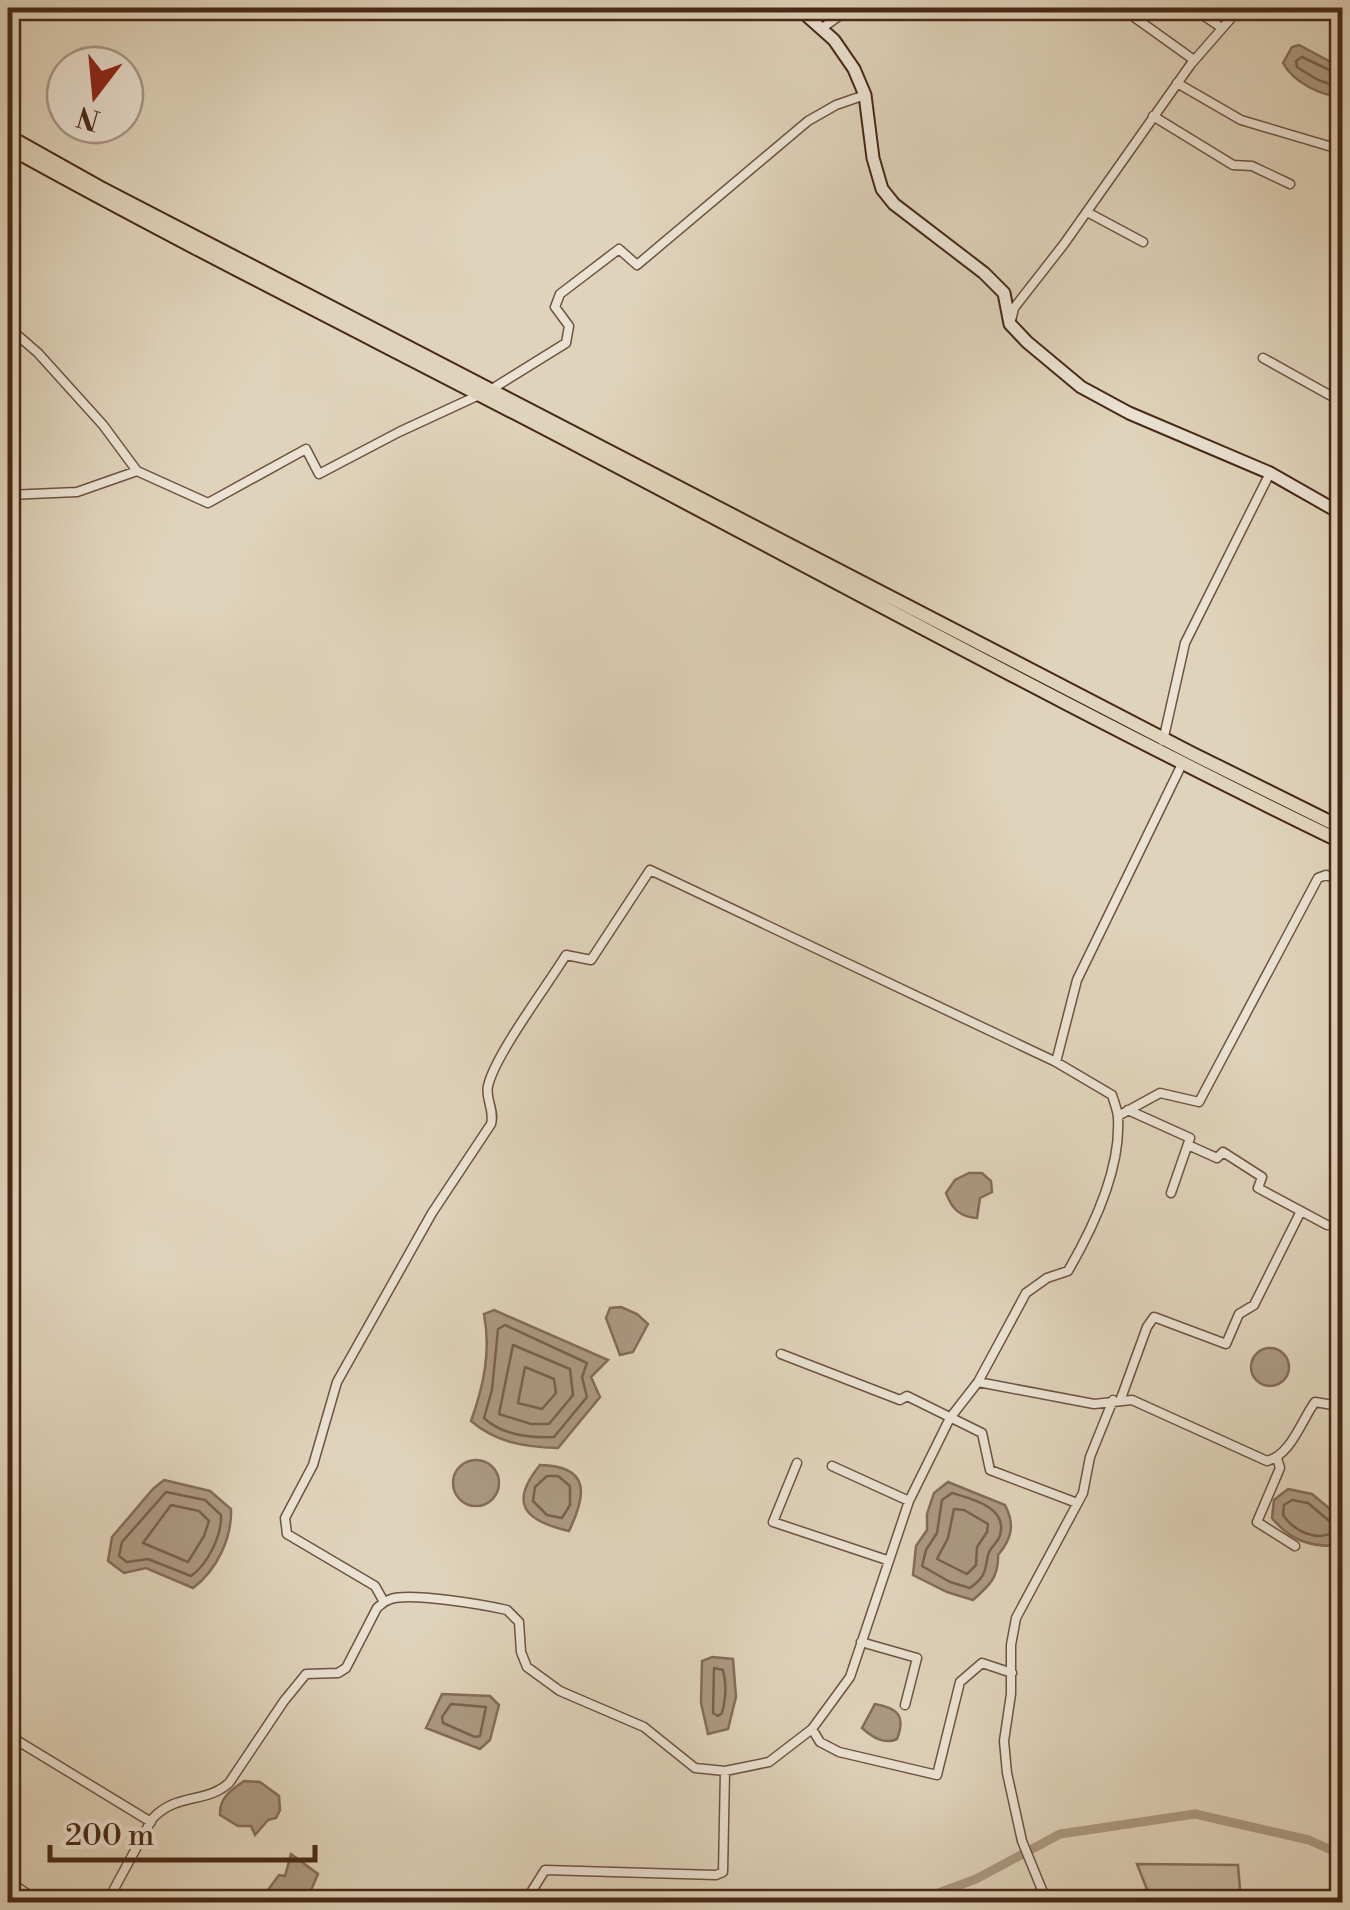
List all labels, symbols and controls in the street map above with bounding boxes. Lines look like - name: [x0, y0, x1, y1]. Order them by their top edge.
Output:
- north arrow: [45, 45, 145, 145]
- text: N: [73, 98, 104, 137]
- scale bar: [50, 1800, 315, 1862]
- text: 200 m: [65, 1817, 154, 1855]

